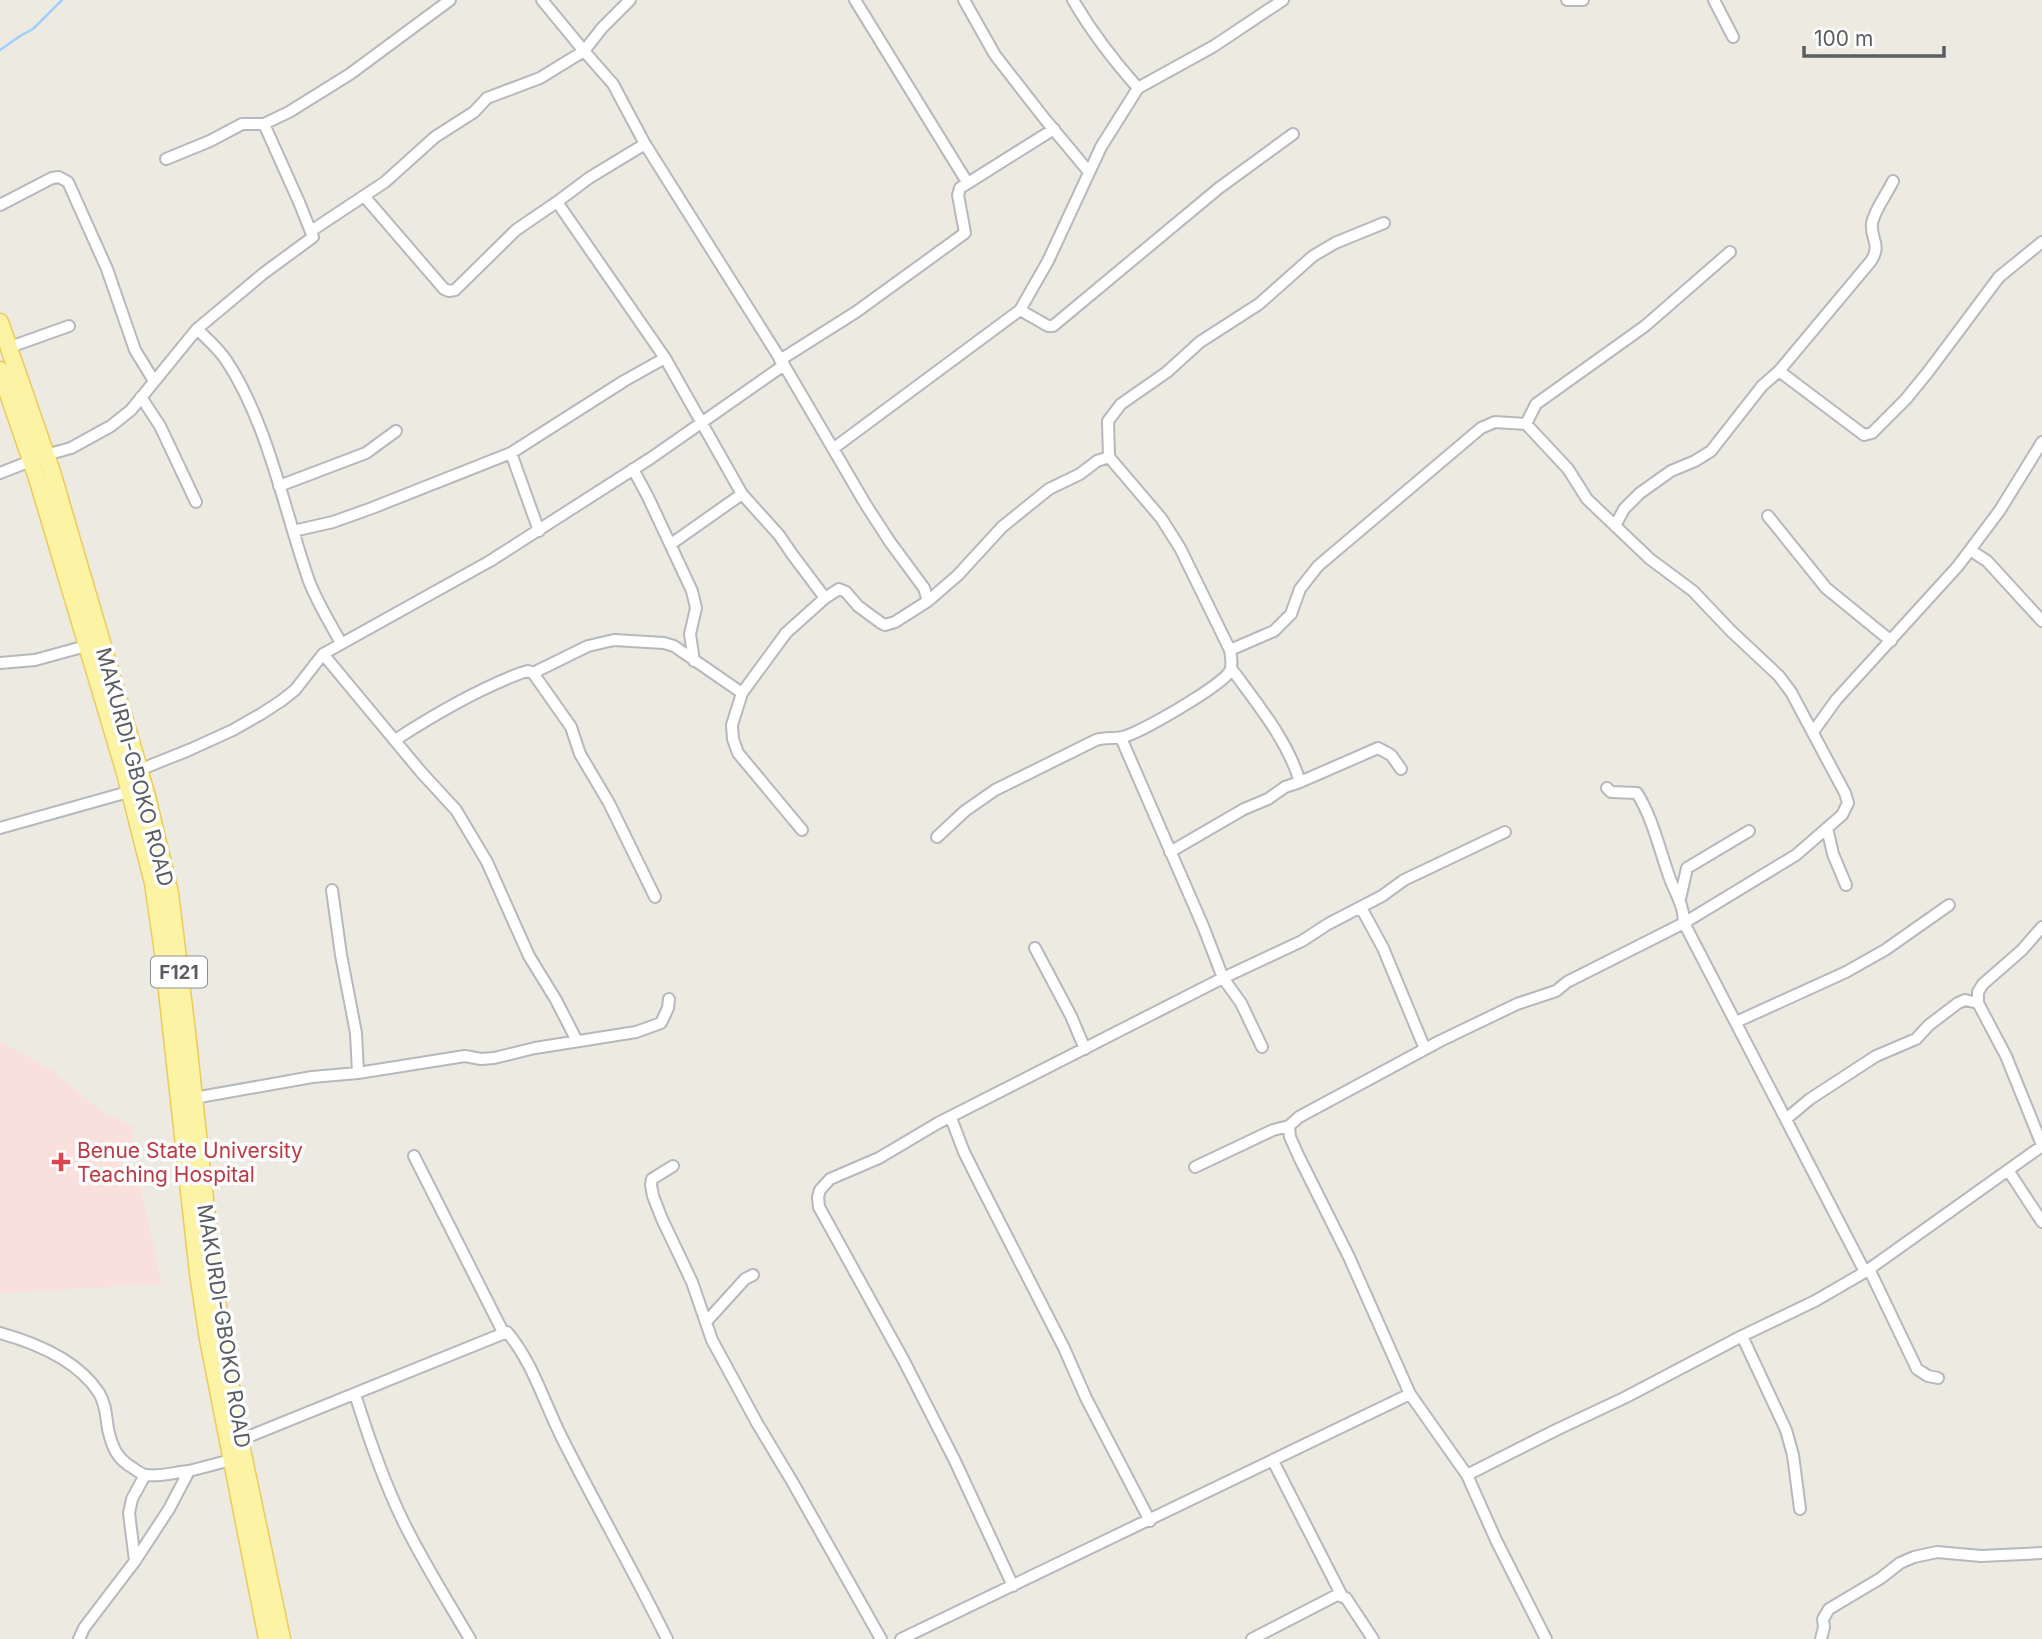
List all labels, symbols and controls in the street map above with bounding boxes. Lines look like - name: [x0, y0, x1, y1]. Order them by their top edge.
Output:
- scale bar: [1804, 14, 1944, 58]
- text: 100 m: [1814, 26, 1873, 51]
- street label: MAKURDI-GBOKO ROAD: [91, 645, 179, 889]
- road number: F121: [151, 956, 207, 988]
- place label: Benue State University Teaching Hospital: [77, 1138, 303, 1187]
- marker: Benue State University Teaching Hospital: [51, 1152, 71, 1172]
- street label: MAKURDI-GBOKO ROAD: [192, 1202, 256, 1450]

